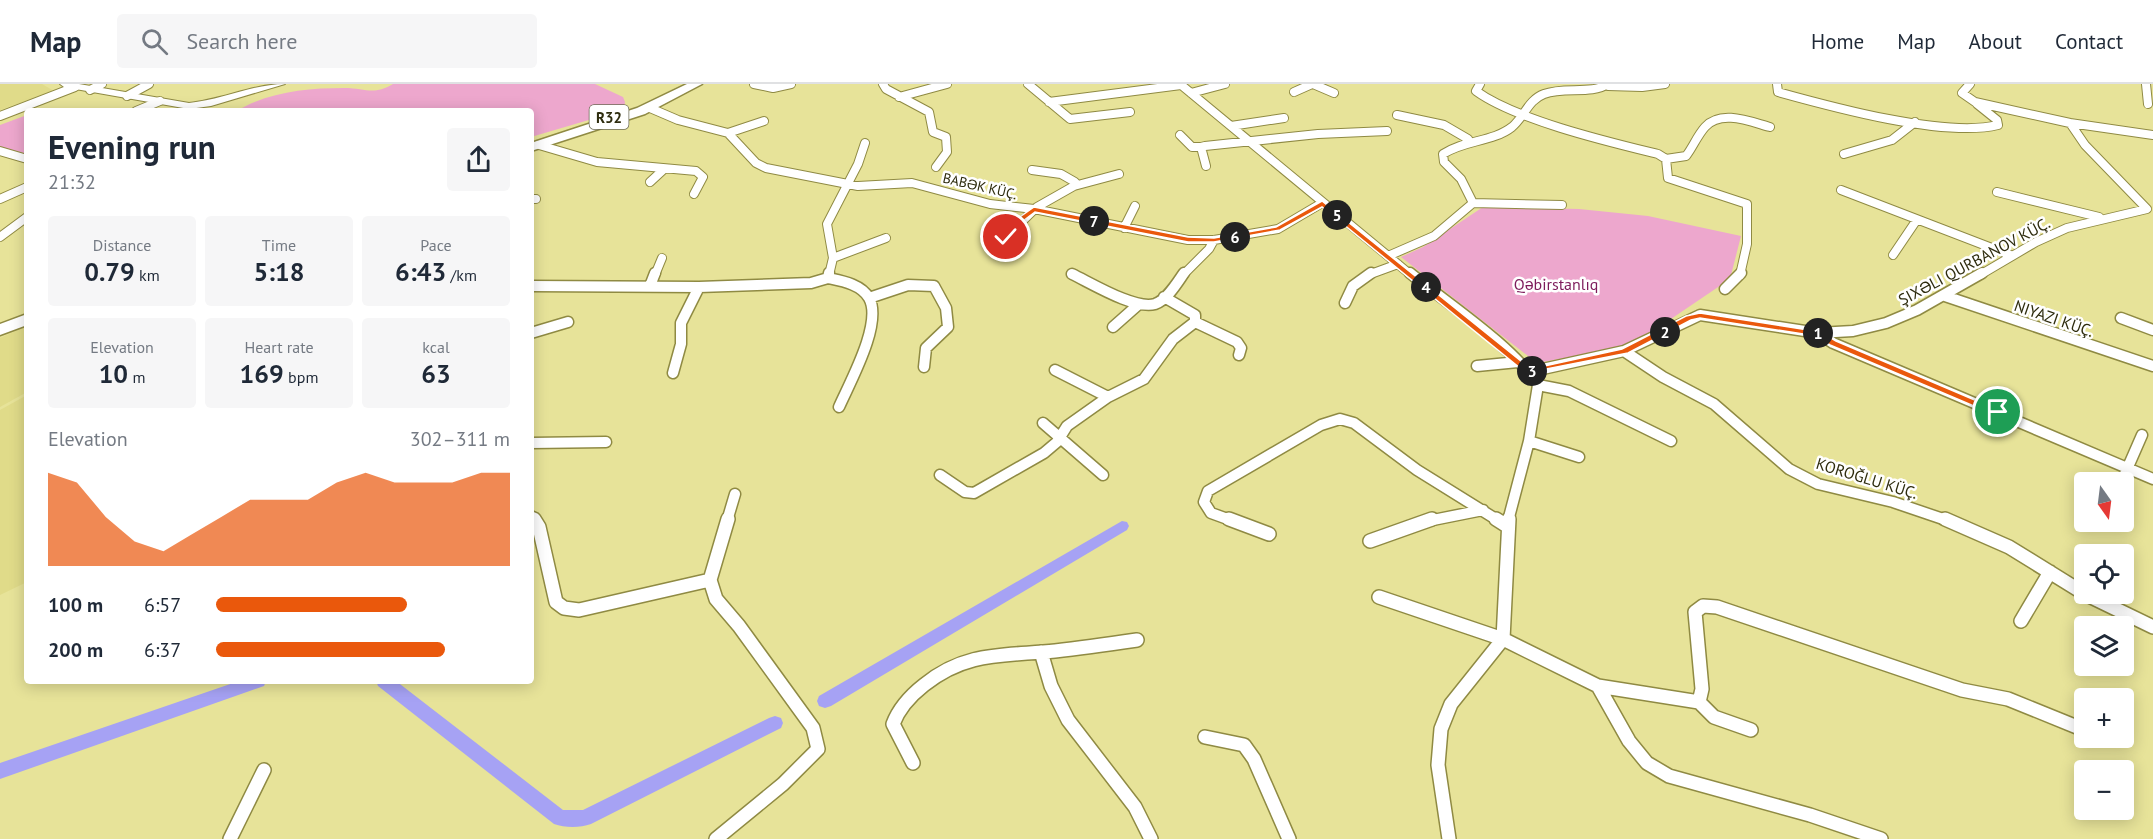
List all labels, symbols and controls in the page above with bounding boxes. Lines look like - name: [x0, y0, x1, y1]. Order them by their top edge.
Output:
- search box: [117, 14, 537, 68]
- text: Map: [30, 23, 81, 60]
- icon: search: [138, 25, 171, 58]
- text: Search here: [186, 27, 297, 55]
- text: Home: [1811, 28, 1864, 55]
- text: Map: [1897, 28, 1936, 55]
- text: About: [1969, 28, 2022, 55]
- text: Contact: [2055, 28, 2123, 55]
- road number: R32: [590, 105, 628, 129]
- text: Evening run: [48, 125, 216, 168]
- button: share: [447, 128, 510, 191]
- text: 21:32: [48, 169, 96, 195]
- street label: BABƏK KÜÇ.: [941, 169, 1019, 203]
- pin: 5: [1322, 200, 1352, 230]
- text: 5: [1332, 205, 1342, 225]
- pin: 7: [1079, 206, 1109, 236]
- pin: [980, 211, 1031, 262]
- text: 7: [1089, 211, 1099, 231]
- street label: ŞIXƏLI QURBANOV KÜÇ.: [1895, 213, 2053, 309]
- icon: check: [989, 220, 1022, 253]
- pin: 6: [1220, 222, 1250, 252]
- text: 6: [1230, 227, 1240, 247]
- text: Distance: [93, 235, 151, 255]
- text: Time: [262, 235, 296, 255]
- text: Pace: [420, 235, 452, 255]
- text: 0.79: [84, 255, 135, 288]
- text: 5:18: [253, 255, 305, 288]
- text: 6:43: [395, 255, 446, 288]
- text: km: [135, 265, 160, 285]
- text: /km: [446, 265, 477, 285]
- pin: 4: [1411, 272, 1441, 302]
- park label: Qəbirstanlıq: [1514, 274, 1598, 294]
- text: 4: [1421, 277, 1431, 297]
- street label: NIYAZI KÜÇ.: [2012, 295, 2096, 341]
- pin: 2: [1650, 317, 1680, 347]
- pin: 1: [1803, 318, 1833, 348]
- text: 2: [1660, 322, 1670, 342]
- text: 1: [1813, 323, 1823, 343]
- text: Elevation: [90, 337, 154, 357]
- text: Heart rate: [244, 337, 314, 357]
- text: kcal: [422, 337, 450, 357]
- pin: 3: [1517, 356, 1547, 386]
- text: 10: [99, 357, 128, 390]
- text: 169: [240, 357, 284, 390]
- text: 63: [421, 357, 451, 390]
- text: 3: [1527, 361, 1537, 381]
- text: m: [128, 367, 145, 387]
- text: bpm: [284, 367, 318, 387]
- pin: [1972, 386, 2023, 437]
- icon: arrive: [1981, 395, 2014, 428]
- text: Elevation: [48, 426, 128, 452]
- text: 302–311 m: [410, 426, 510, 452]
- street label: KOROĞLU KÜÇ.: [1814, 453, 1920, 503]
- north arrow: [2074, 472, 2134, 532]
- map controls: [2074, 472, 2134, 820]
- button: locate: [2074, 544, 2134, 604]
- text: 100 m: [48, 592, 103, 618]
- text: 6:57: [144, 592, 181, 618]
- button: layers: [2074, 616, 2134, 676]
- text: 200 m: [48, 637, 103, 663]
- text: 6:37: [144, 637, 181, 663]
- button: +: [2074, 688, 2134, 748]
- button: −: [2074, 760, 2134, 820]

